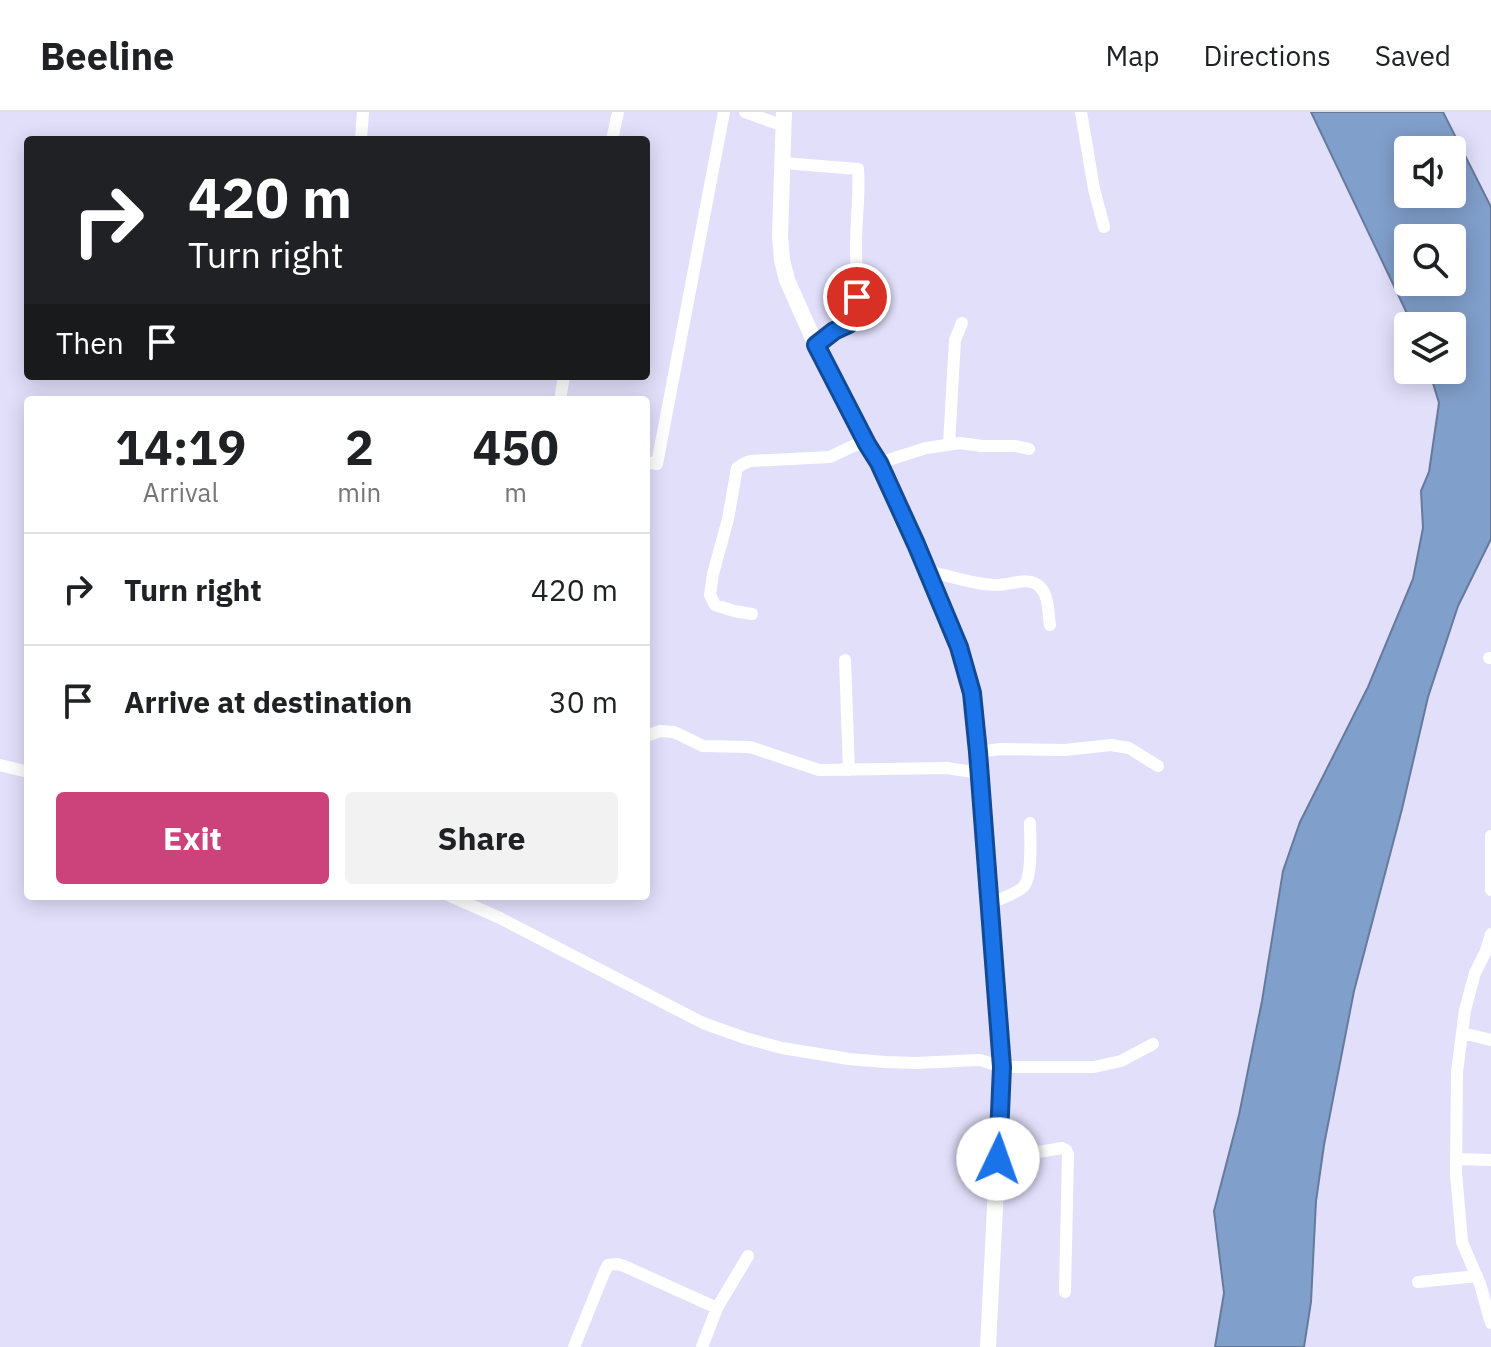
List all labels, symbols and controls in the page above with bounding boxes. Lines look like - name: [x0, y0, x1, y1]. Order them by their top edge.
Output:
- text: Beeline: [40, 31, 174, 80]
- text: Map: [1105, 37, 1159, 74]
- text: Directions: [1203, 37, 1331, 74]
- text: Saved: [1375, 37, 1451, 74]
- map controls: [1394, 136, 1466, 384]
- button: sound: [1394, 136, 1466, 208]
- text: 420 m: [188, 161, 352, 233]
- icon: right: [56, 168, 160, 272]
- button: search: [1394, 224, 1466, 296]
- text: Turn right: [188, 231, 344, 278]
- pin: [823, 263, 891, 331]
- icon: arrive: [835, 275, 879, 319]
- button: layers: [1394, 312, 1466, 384]
- icon: arrive: [140, 320, 184, 364]
- text: Then: [56, 323, 124, 362]
- text: 14:19: [115, 416, 246, 478]
- text: 2: [345, 416, 374, 478]
- text: 450: [472, 416, 559, 478]
- text: Arrival: [143, 475, 219, 509]
- text: min: [337, 475, 381, 509]
- text: m: [504, 475, 527, 509]
- icon: right: [56, 567, 100, 611]
- text: Turn right: [124, 570, 262, 609]
- text: 420 m: [531, 570, 618, 609]
- icon: arrive: [56, 679, 100, 723]
- text: Arrive at destination: [124, 682, 412, 721]
- text: 30 m: [549, 682, 618, 721]
- button: Exit: [56, 792, 329, 884]
- button: Share: [345, 792, 618, 884]
- position arrow: [956, 1117, 1040, 1201]

